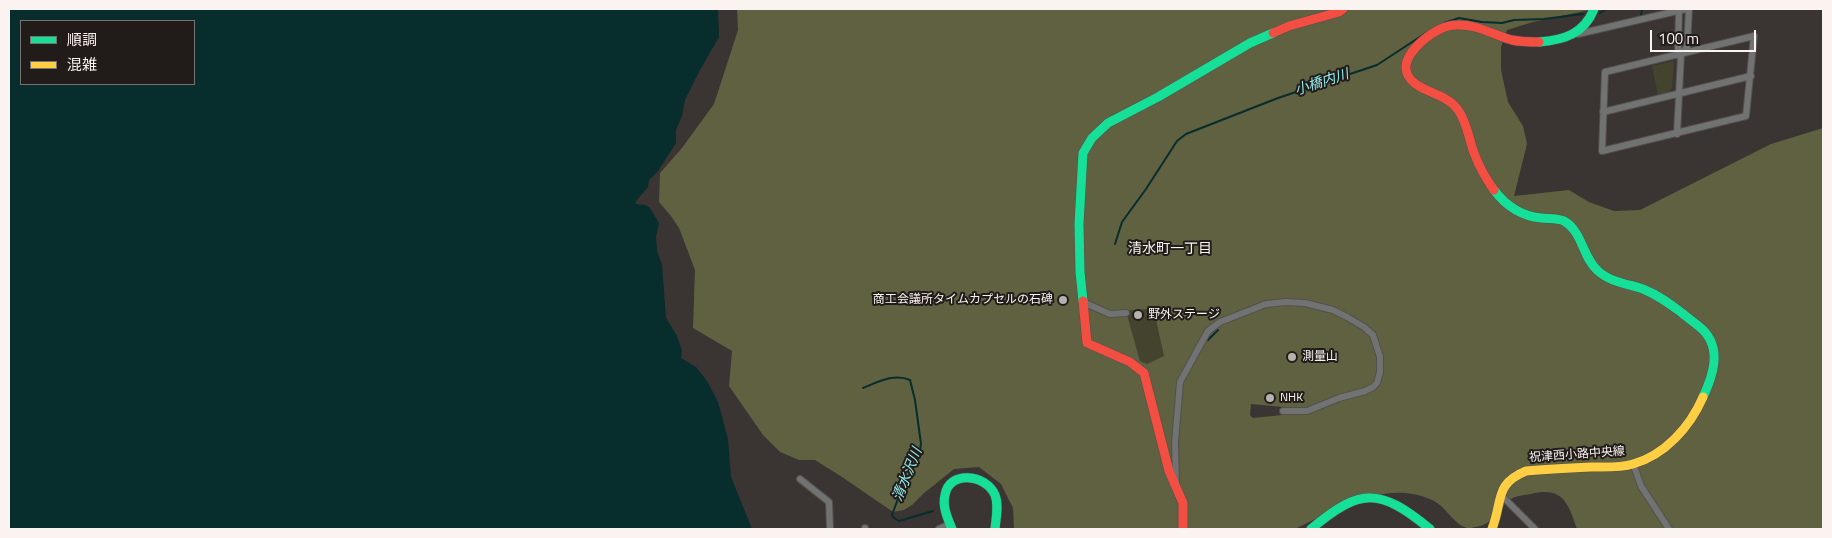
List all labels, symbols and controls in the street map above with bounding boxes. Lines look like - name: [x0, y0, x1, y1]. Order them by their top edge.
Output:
- legend: [20, 20, 195, 85]
- scale bar: [1652, 20, 1758, 52]
- text: 100 m: [1658, 27, 1699, 50]
- text: 順調: [67, 28, 97, 51]
- text: 混雑: [67, 53, 97, 76]
- water label: 小橋内川: [1293, 66, 1351, 100]
- district label: 清水町一丁目: [1128, 242, 1212, 258]
- place label: 商工会議所タイムカプセルの石碑: [873, 293, 1053, 307]
- marker: 商工会議所タイムカプセルの石碑: [1057, 294, 1069, 306]
- place label: 野外ステージ: [1148, 308, 1220, 322]
- marker: 野外ステージ: [1132, 309, 1144, 321]
- place label: 測量山: [1302, 350, 1338, 364]
- marker: 測量山: [1286, 351, 1298, 363]
- place label: NHK: [1280, 391, 1303, 405]
- marker: NHK: [1264, 392, 1276, 404]
- street label: 祝津西小路中央線: [1529, 444, 1625, 466]
- water label: 清水沢川: [890, 446, 926, 504]

